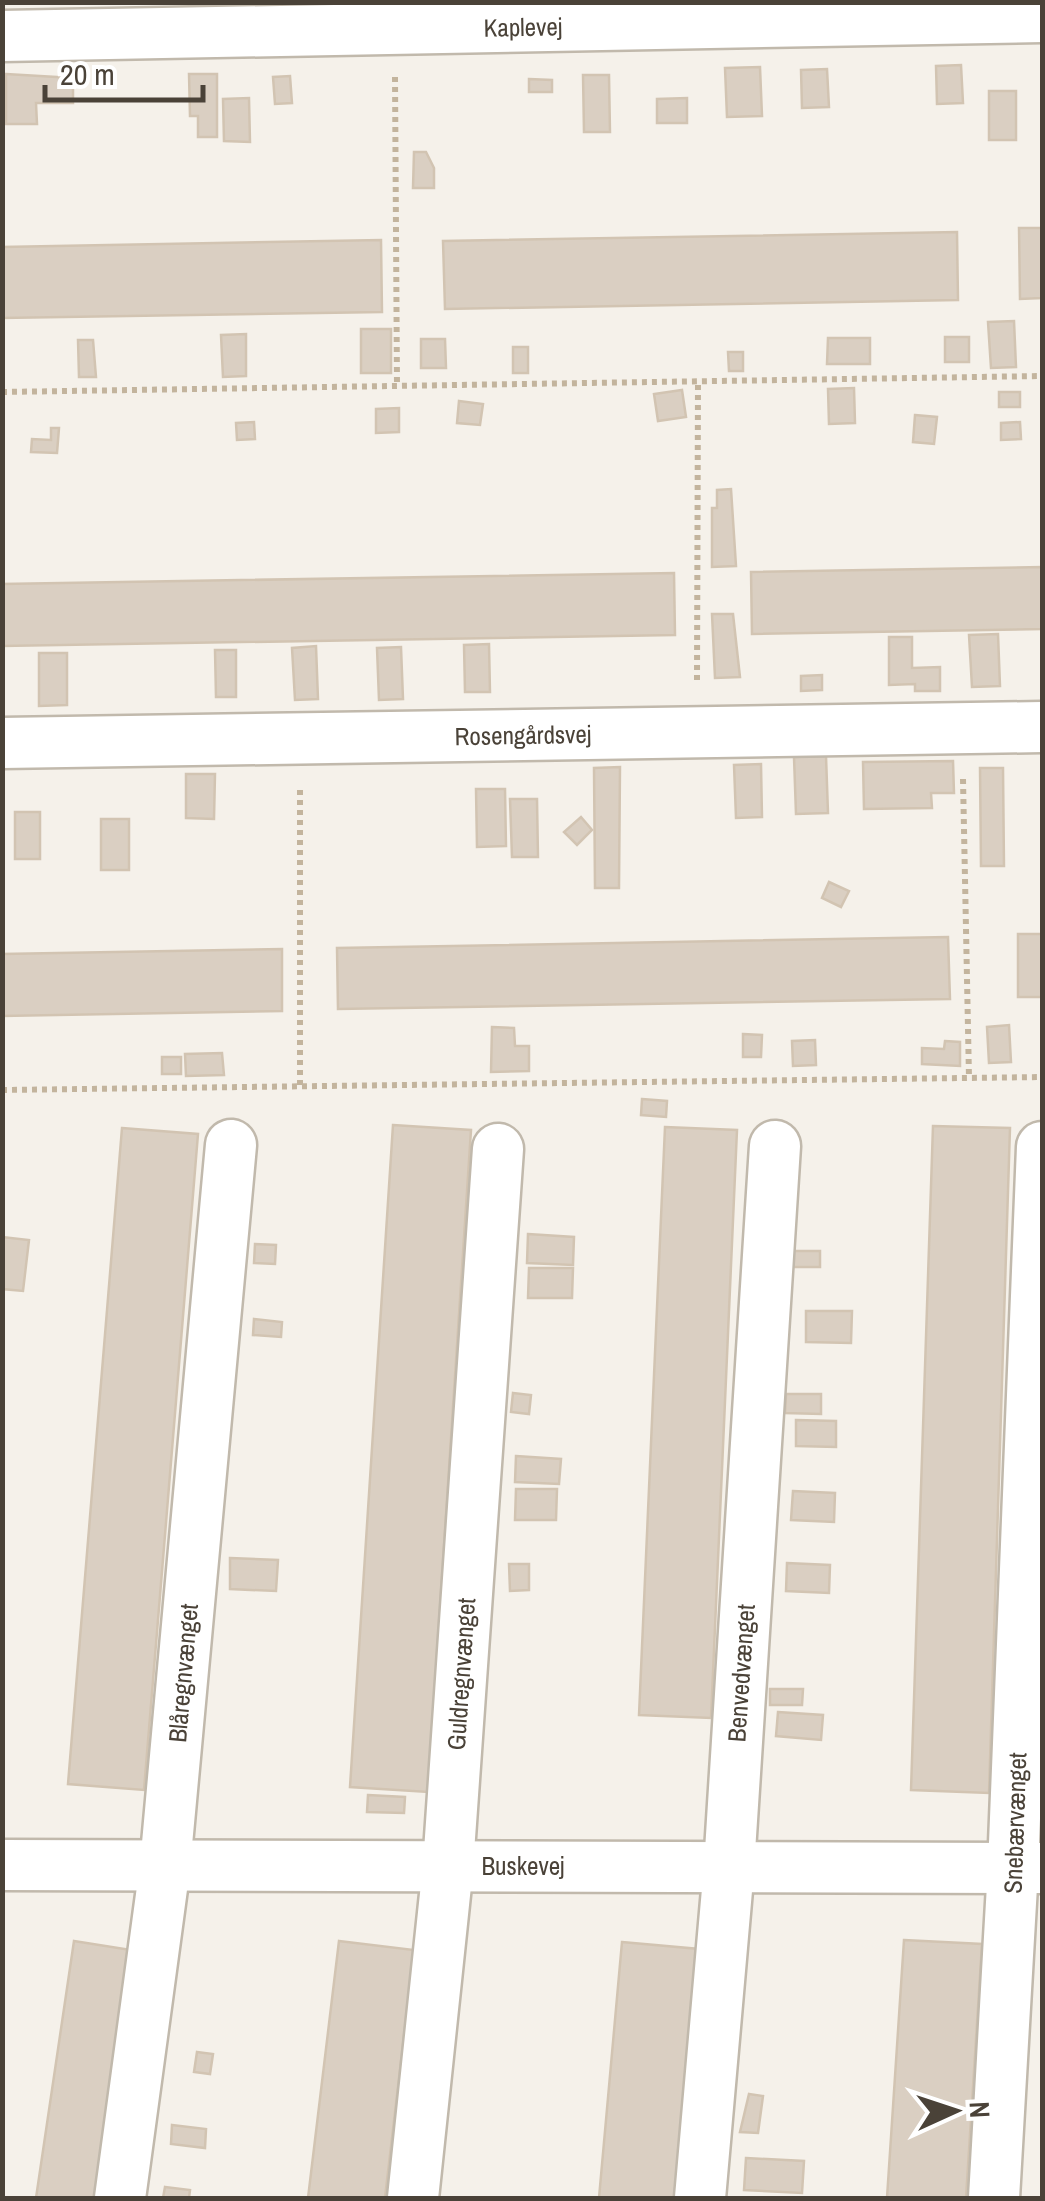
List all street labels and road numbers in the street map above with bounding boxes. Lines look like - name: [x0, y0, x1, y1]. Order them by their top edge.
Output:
- street label: Kaplevej: [483, 9, 563, 45]
- street label: Rosengårdsvej: [454, 717, 592, 753]
- street label: Guldregnvænget: [439, 1596, 483, 1751]
- street label: Blåregnvænget: [160, 1602, 206, 1744]
- street label: Benvedvænget: [719, 1603, 763, 1743]
- street label: Snebærvænget: [996, 1752, 1034, 1894]
- street label: Buskevej: [481, 1849, 565, 1883]

